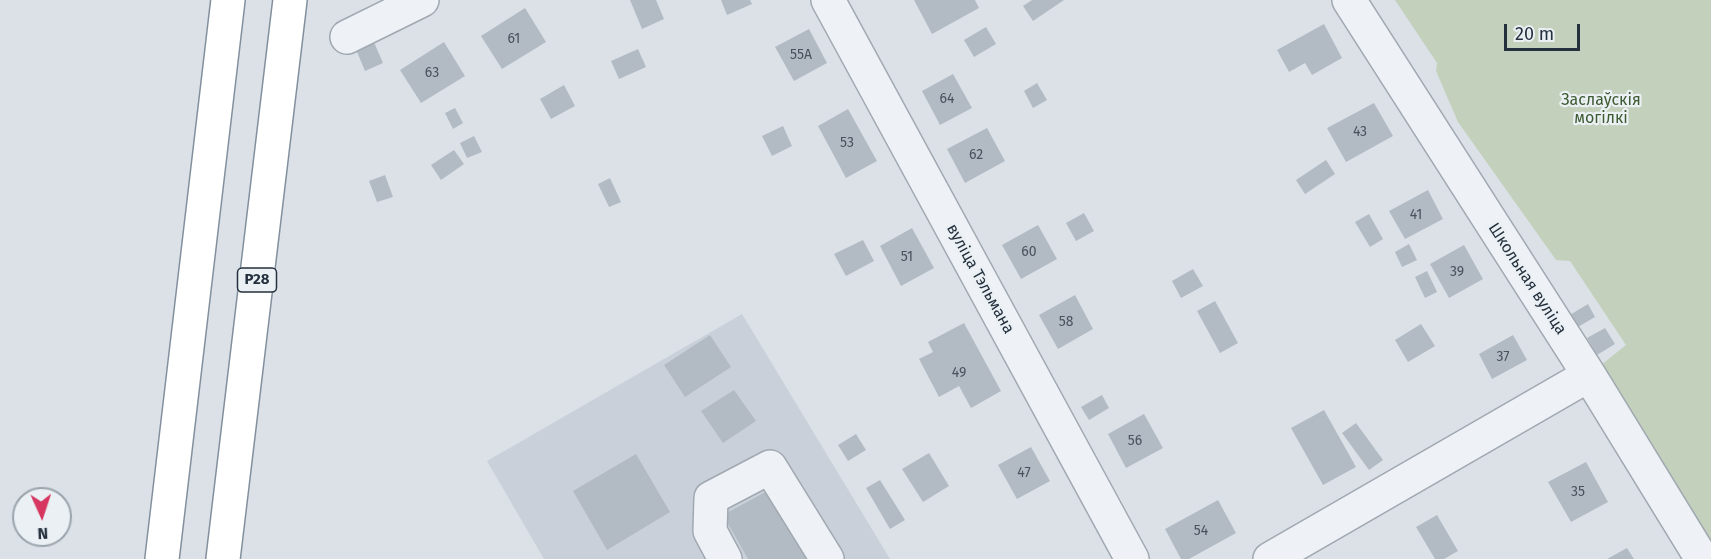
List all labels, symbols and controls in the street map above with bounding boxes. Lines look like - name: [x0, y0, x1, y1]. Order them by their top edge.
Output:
- scale bar: [1507, 12, 1584, 50]
- text: 20 m: [1515, 23, 1554, 45]
- house number: 61: [508, 31, 520, 47]
- house number: 55А: [790, 47, 812, 63]
- house number: 63: [425, 65, 439, 81]
- house number: 64: [940, 91, 954, 107]
- park label: Заслаўскія могілкі: [1561, 91, 1641, 129]
- house number: 43: [1353, 124, 1367, 140]
- house number: 53: [840, 135, 854, 151]
- house number: 62: [969, 147, 983, 163]
- house number: 41: [1410, 207, 1422, 223]
- street label: Школьная вуліца: [1484, 220, 1570, 338]
- street label: вуліца Тэльмана: [942, 221, 1018, 337]
- house number: 60: [1021, 244, 1037, 260]
- house number: 51: [901, 249, 913, 265]
- house number: 39: [1450, 264, 1464, 280]
- road number: Р28: [238, 268, 276, 292]
- house number: 58: [1059, 314, 1073, 330]
- house number: 37: [1496, 349, 1510, 365]
- house number: 49: [952, 365, 966, 381]
- house number: 56: [1128, 433, 1142, 449]
- house number: 47: [1017, 465, 1031, 481]
- house number: 35: [1571, 484, 1585, 500]
- north arrow: [12, 487, 72, 547]
- house number: 54: [1194, 523, 1208, 539]
- text: N: [37, 524, 49, 543]

